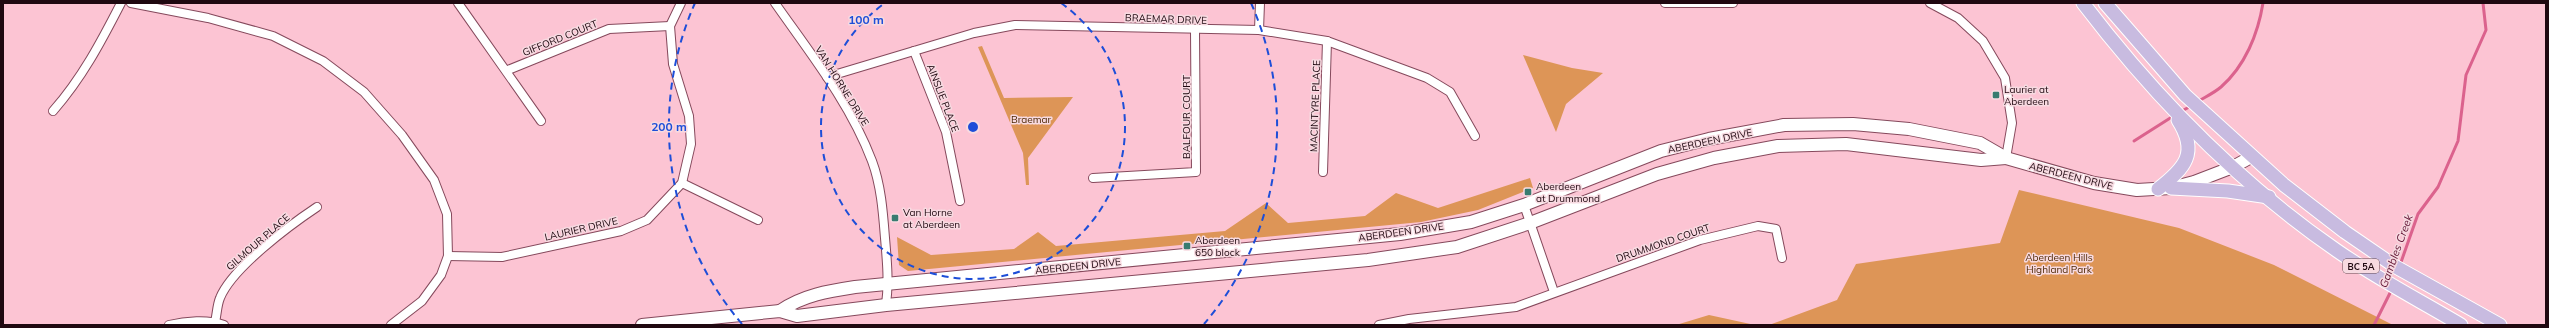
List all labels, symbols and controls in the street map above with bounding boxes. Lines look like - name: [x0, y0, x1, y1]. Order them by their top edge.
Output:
- street label: BRAEMAR DRIVE: [1125, 11, 1207, 27]
- text: 100 m: [848, 12, 884, 27]
- street label: GIFFORD COURT: [520, 17, 600, 59]
- street label: VAN HORNE DRIVE: [812, 44, 872, 129]
- street label: MACINTYRE PLACE: [1307, 60, 1323, 152]
- street label: AINSLIE PLACE: [924, 62, 962, 134]
- street label: BALFOUR COURT: [1180, 75, 1193, 159]
- place label: Laurier at Aberdeen: [2004, 83, 2049, 108]
- marker: Laurier at Aberdeen: [1991, 90, 2001, 100]
- park label: Braemar: [1011, 113, 1051, 126]
- text: 200 m: [651, 119, 687, 134]
- centre of rings: [966, 120, 980, 134]
- street label: ABERDEEN DRIVE: [1667, 126, 1754, 156]
- street label: ABERDEEN DRIVE: [2028, 159, 2114, 193]
- place label: Aberdeen at Drummond: [1536, 180, 1600, 205]
- marker: Aberdeen at Drummond: [1523, 187, 1533, 197]
- place label: Van Horne at Aberdeen: [903, 206, 960, 231]
- street label: GILMOUR PLACE: [223, 211, 293, 273]
- water label: Gambles Creek: [2376, 212, 2416, 290]
- marker: Van Horne at Aberdeen: [890, 213, 900, 223]
- street label: LAURIER DRIVE: [543, 214, 619, 244]
- street label: ABERDEEN DRIVE: [1357, 220, 1445, 244]
- street label: DRUMMOND COURT: [1614, 221, 1712, 265]
- place label: Aberdeen 650 block: [1195, 234, 1241, 259]
- marker: Aberdeen 650 block: [1182, 241, 1192, 251]
- park label: Aberdeen Hills Highland Park: [2025, 251, 2093, 276]
- street label: ABERDEEN DRIVE: [1035, 255, 1122, 277]
- road number: BC 5A: [2343, 259, 2379, 273]

